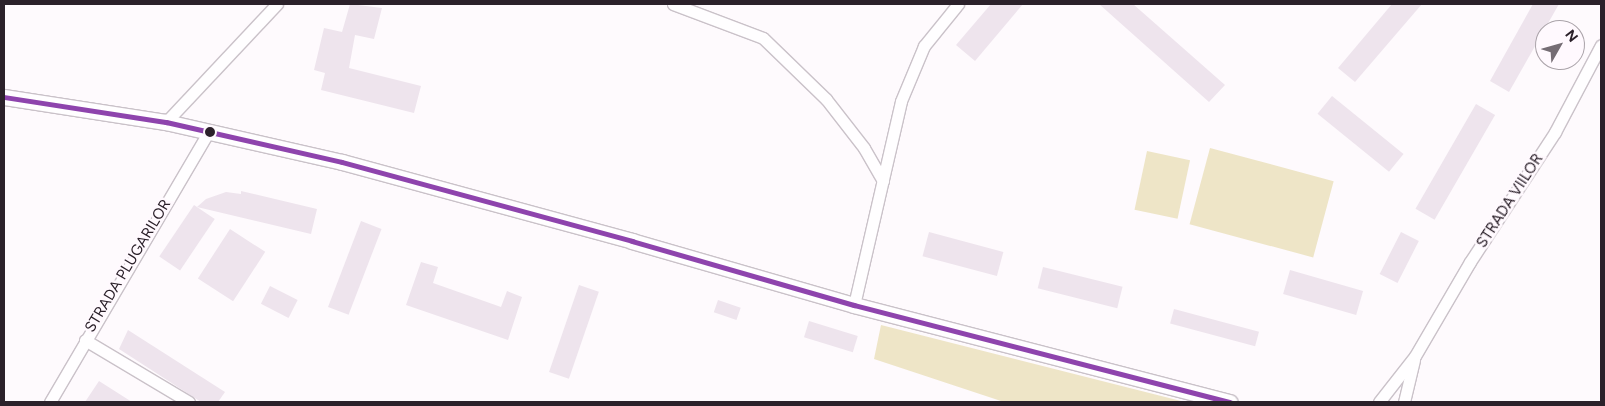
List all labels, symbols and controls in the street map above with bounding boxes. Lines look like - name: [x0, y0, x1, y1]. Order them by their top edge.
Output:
- north arrow: [1535, 20, 1585, 70]
- text: N: [1561, 27, 1581, 46]
- unlabelled marker: [205, 127, 215, 137]
- street label: STRADA VIILOR: [1473, 151, 1547, 251]
- street label: STRADA PLUGARILOR: [81, 196, 175, 336]

